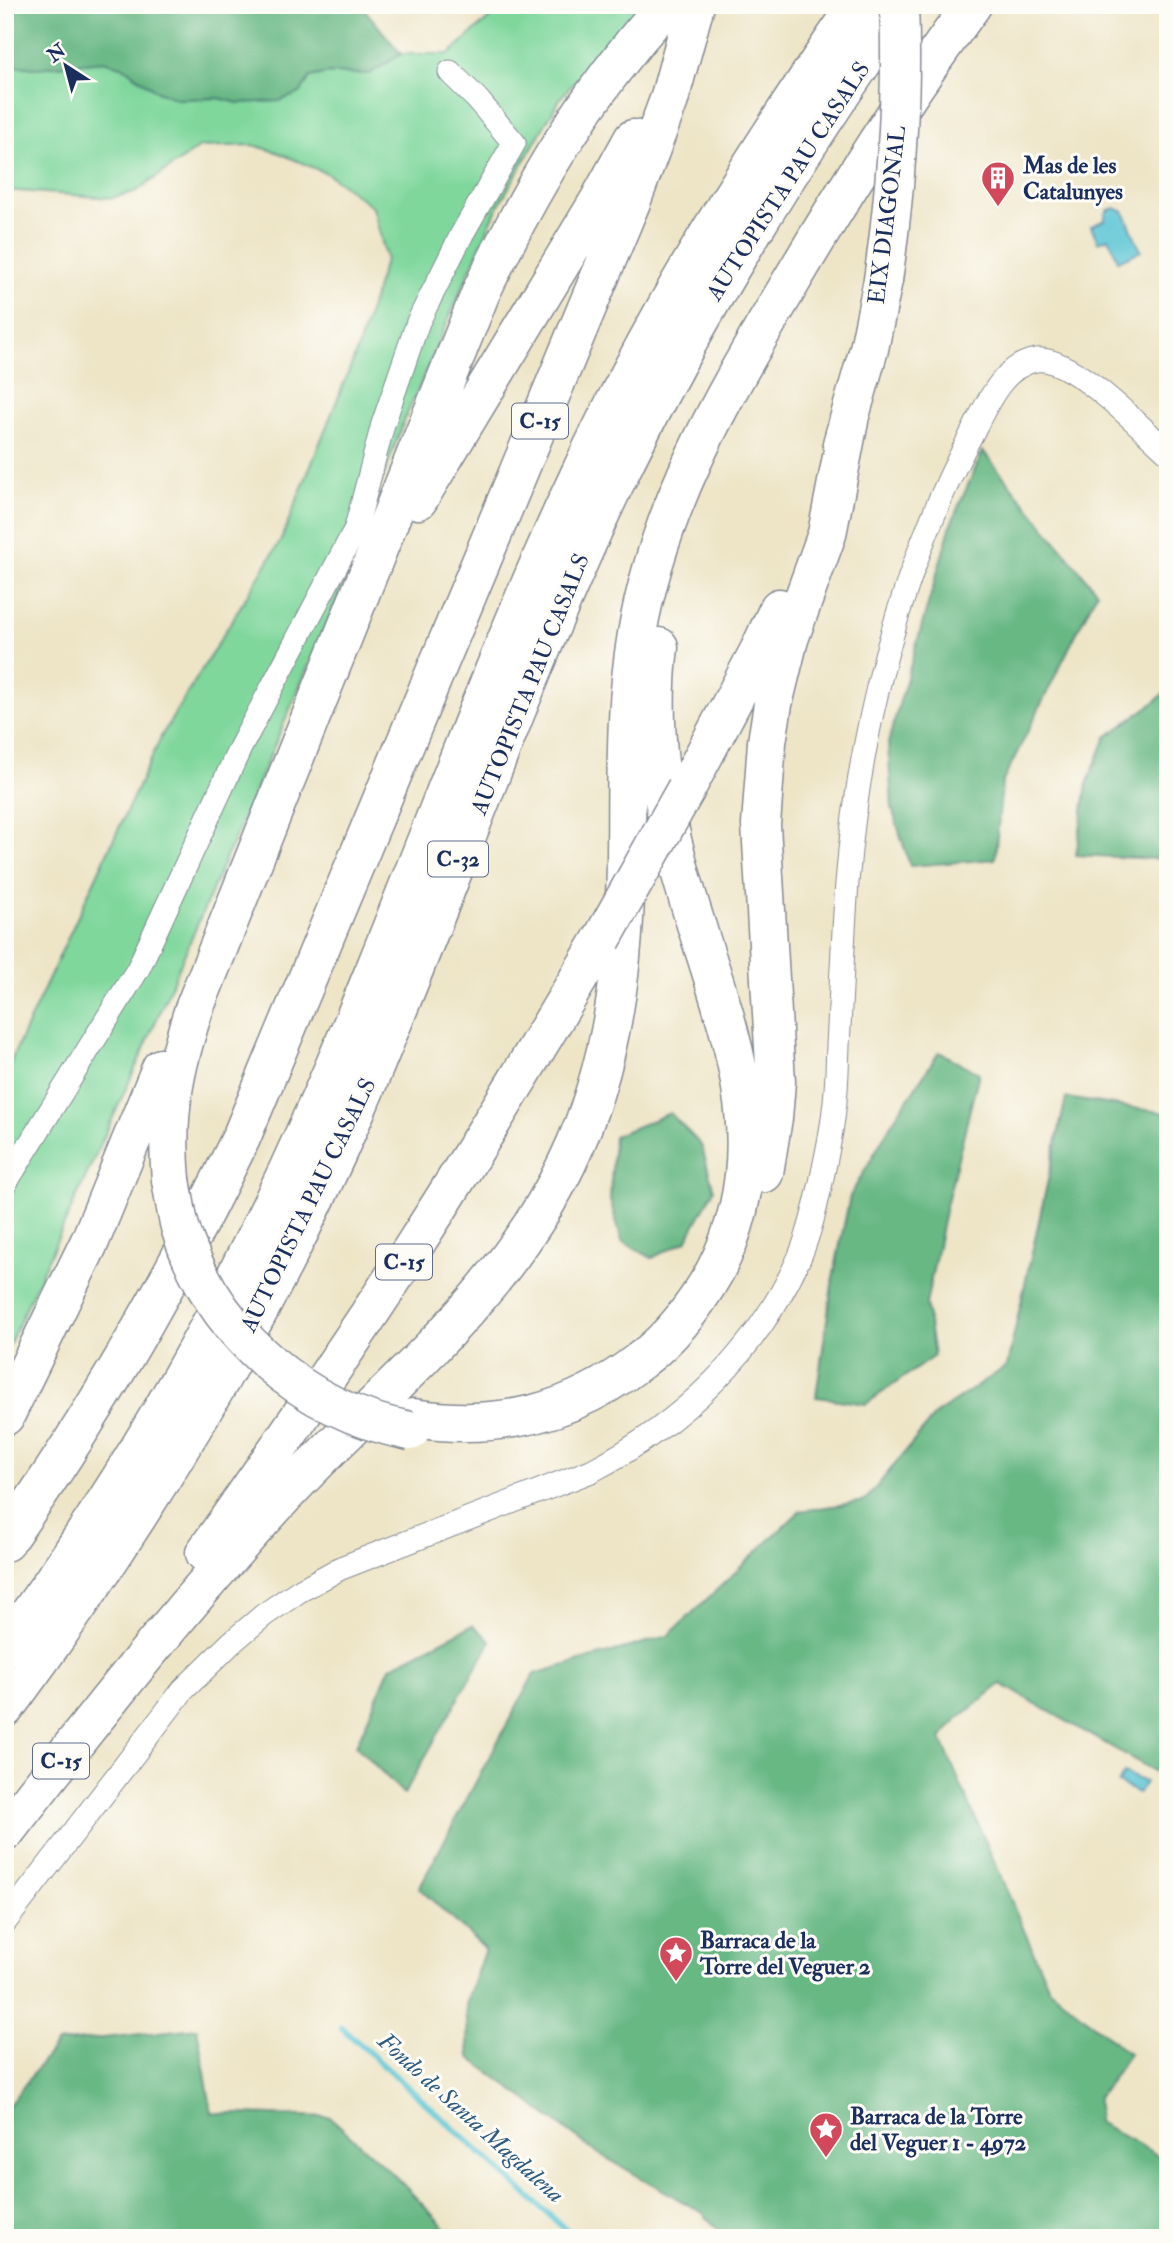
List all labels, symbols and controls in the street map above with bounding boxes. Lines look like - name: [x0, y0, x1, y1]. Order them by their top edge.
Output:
- north arrow: [32, 32, 102, 102]
- text: N: [42, 38, 71, 68]
- street label: AUTOPISTA PAU CASALS: [699, 56, 876, 307]
- street label: EIX DIAGONAL: [862, 124, 912, 306]
- place label: Mas de les Catalunyes: [1022, 151, 1123, 207]
- building icon: Mas de les Catalunyes: [979, 159, 1017, 208]
- road number: C-15: [512, 404, 568, 438]
- street label: AUTOPISTA PAU CASALS: [464, 549, 596, 820]
- road number: C-32: [428, 842, 488, 876]
- street label: AUTOPISTA PAU CASALS: [233, 1073, 382, 1338]
- road number: C-15: [376, 1244, 432, 1280]
- road number: C-15: [33, 1744, 89, 1778]
- place label: Barraca de la Torre del Veguer 2: [699, 1926, 871, 1982]
- place icon: Barraca de la Torre del Veguer 2: [657, 1934, 695, 1983]
- water label: Fondo de Santa Magdalena: [370, 2025, 571, 2210]
- place label: Barraca de la Torre del Veguer 1 - 4972: [850, 2102, 1026, 2158]
- place icon: Barraca de la Torre del Veguer 1 - 4972: [807, 2110, 845, 2159]

